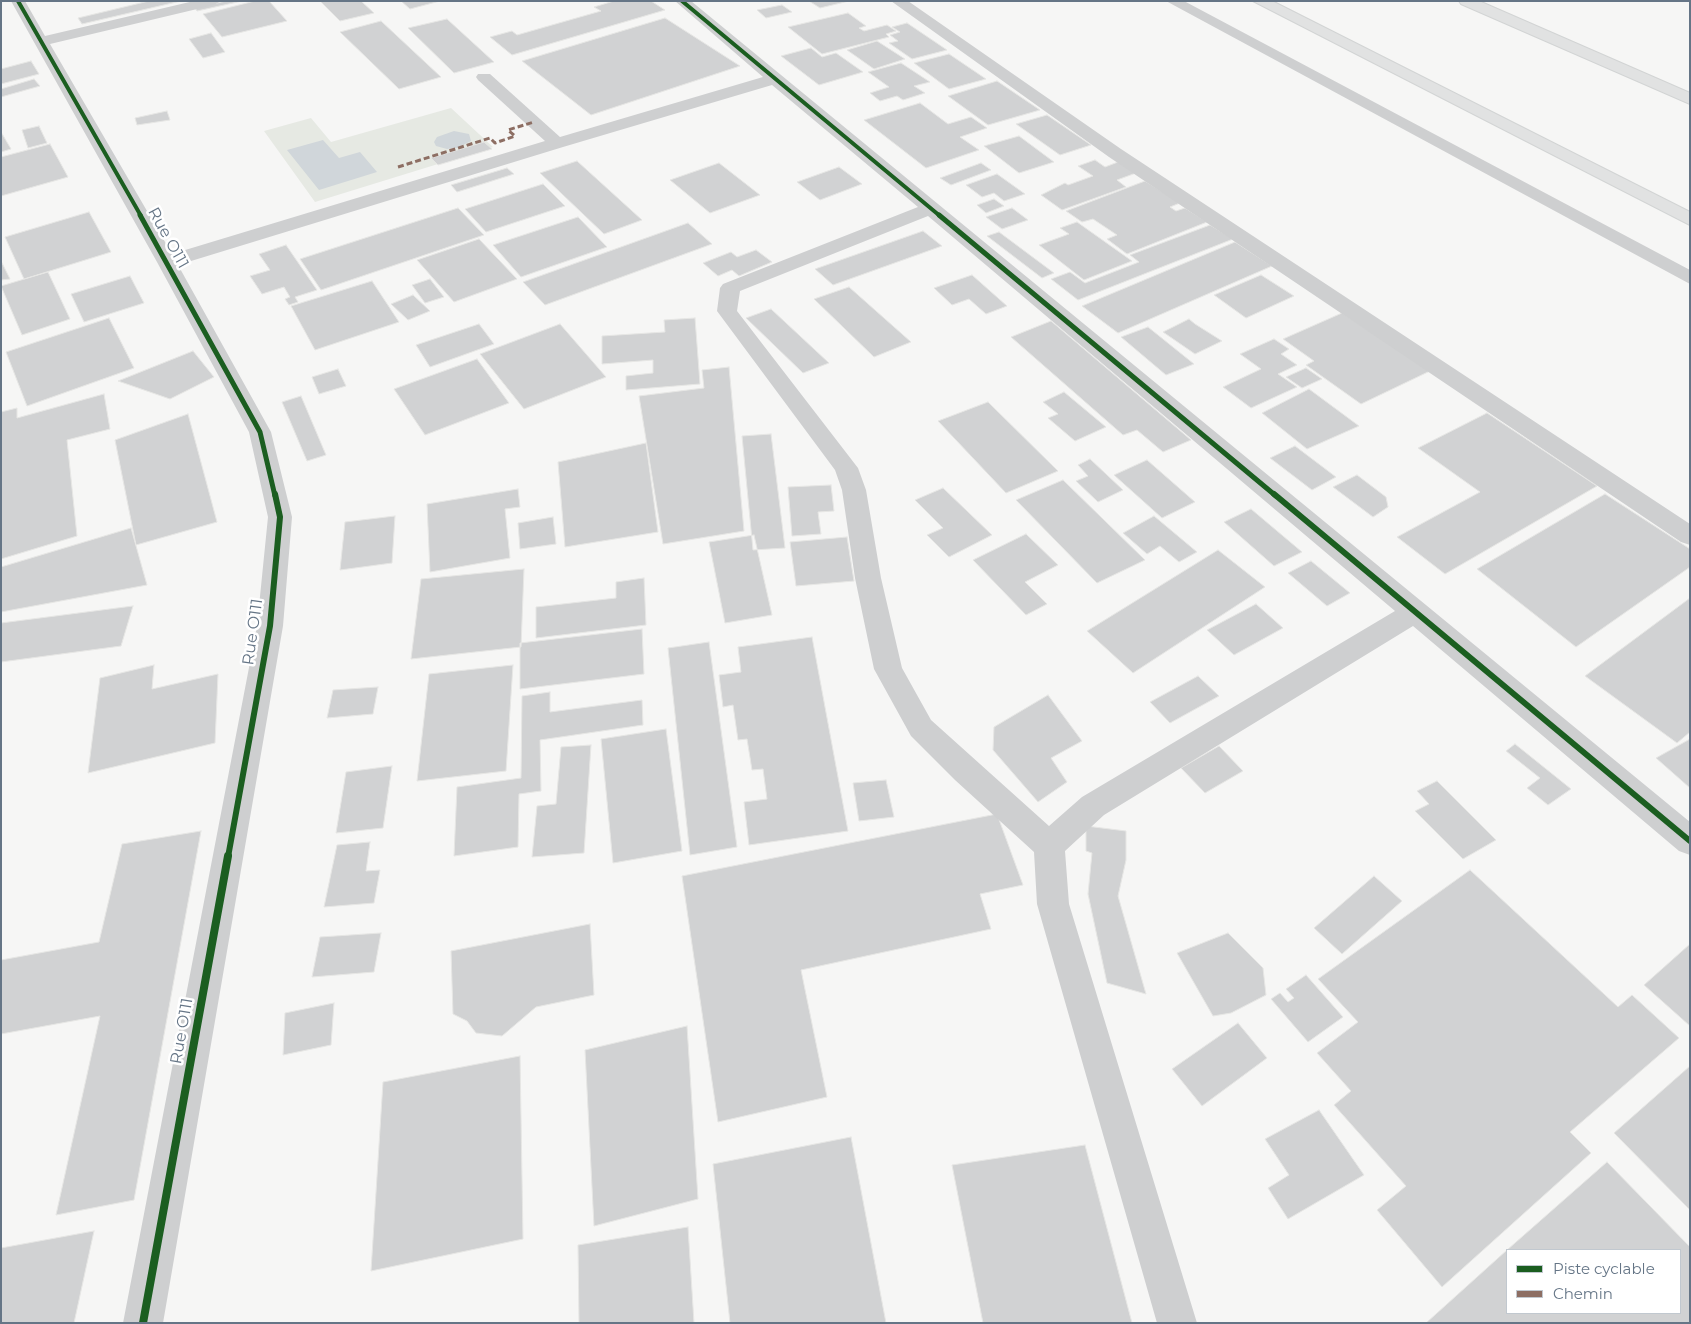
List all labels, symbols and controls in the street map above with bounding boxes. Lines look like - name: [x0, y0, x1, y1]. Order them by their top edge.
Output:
- street label: Rue O111: [143, 204, 193, 272]
- street label: Rue O111: [239, 598, 267, 666]
- street label: Rue O111: [167, 996, 197, 1066]
- legend: [1506, 1249, 1681, 1314]
- text: Piste cyclable: [1553, 1259, 1655, 1278]
- text: Chemin: [1553, 1284, 1613, 1303]

